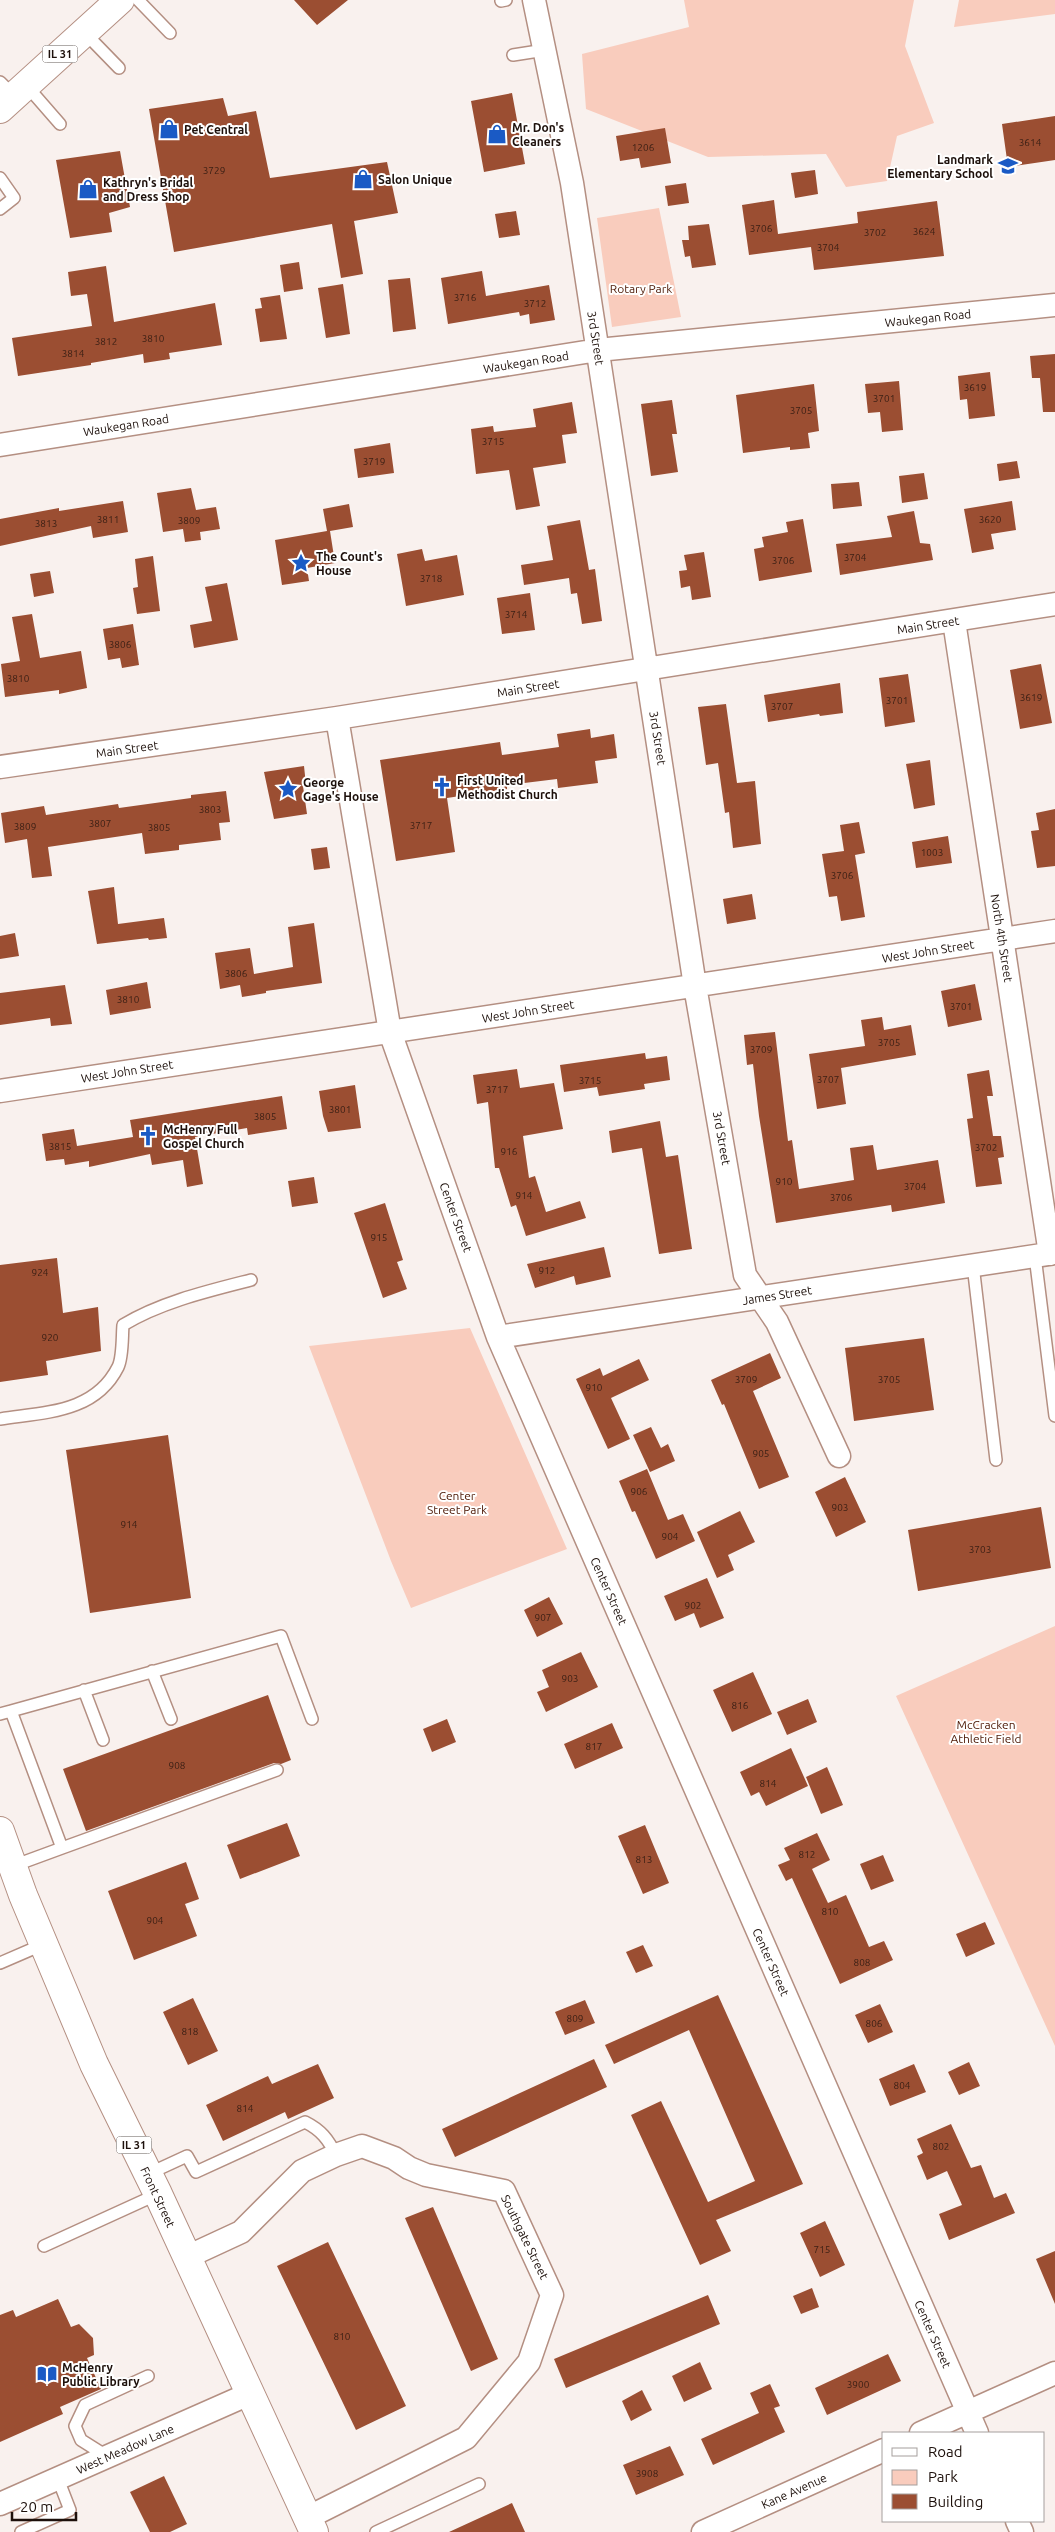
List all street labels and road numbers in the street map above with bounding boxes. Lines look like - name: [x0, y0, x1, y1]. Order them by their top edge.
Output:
- road number: IL 31: [42, 46, 78, 62]
- street label: Waukegan Road: [884, 307, 972, 329]
- street label: 3rd Street: [585, 310, 607, 366]
- street label: Waukegan Road: [482, 349, 570, 375]
- street label: Waukegan Road: [82, 412, 170, 438]
- street label: Main Street: [896, 614, 960, 636]
- street label: Main Street: [496, 677, 560, 699]
- street label: 3rd Street: [647, 710, 669, 766]
- street label: Main Street: [95, 738, 159, 760]
- street label: North 4th Street: [989, 893, 1015, 983]
- street label: West John Street: [881, 937, 975, 965]
- street label: West John Street: [481, 997, 575, 1025]
- street label: West John Street: [80, 1057, 174, 1085]
- street label: 3rd Street: [711, 1110, 733, 1166]
- street label: Center Street: [437, 1181, 475, 1254]
- street label: James Street: [741, 1283, 813, 1307]
- street label: Center Street: [588, 1555, 630, 1627]
- street label: Center Street: [750, 1926, 792, 1998]
- road number: IL 31: [116, 2136, 152, 2154]
- street label: Front Street: [138, 2165, 178, 2230]
- street label: Southgate Street: [499, 2193, 551, 2282]
- street label: Center Street: [912, 2298, 954, 2370]
- street label: West Meadow Lane: [74, 2422, 176, 2476]
- street label: Kane Avenue: [759, 2471, 829, 2511]

